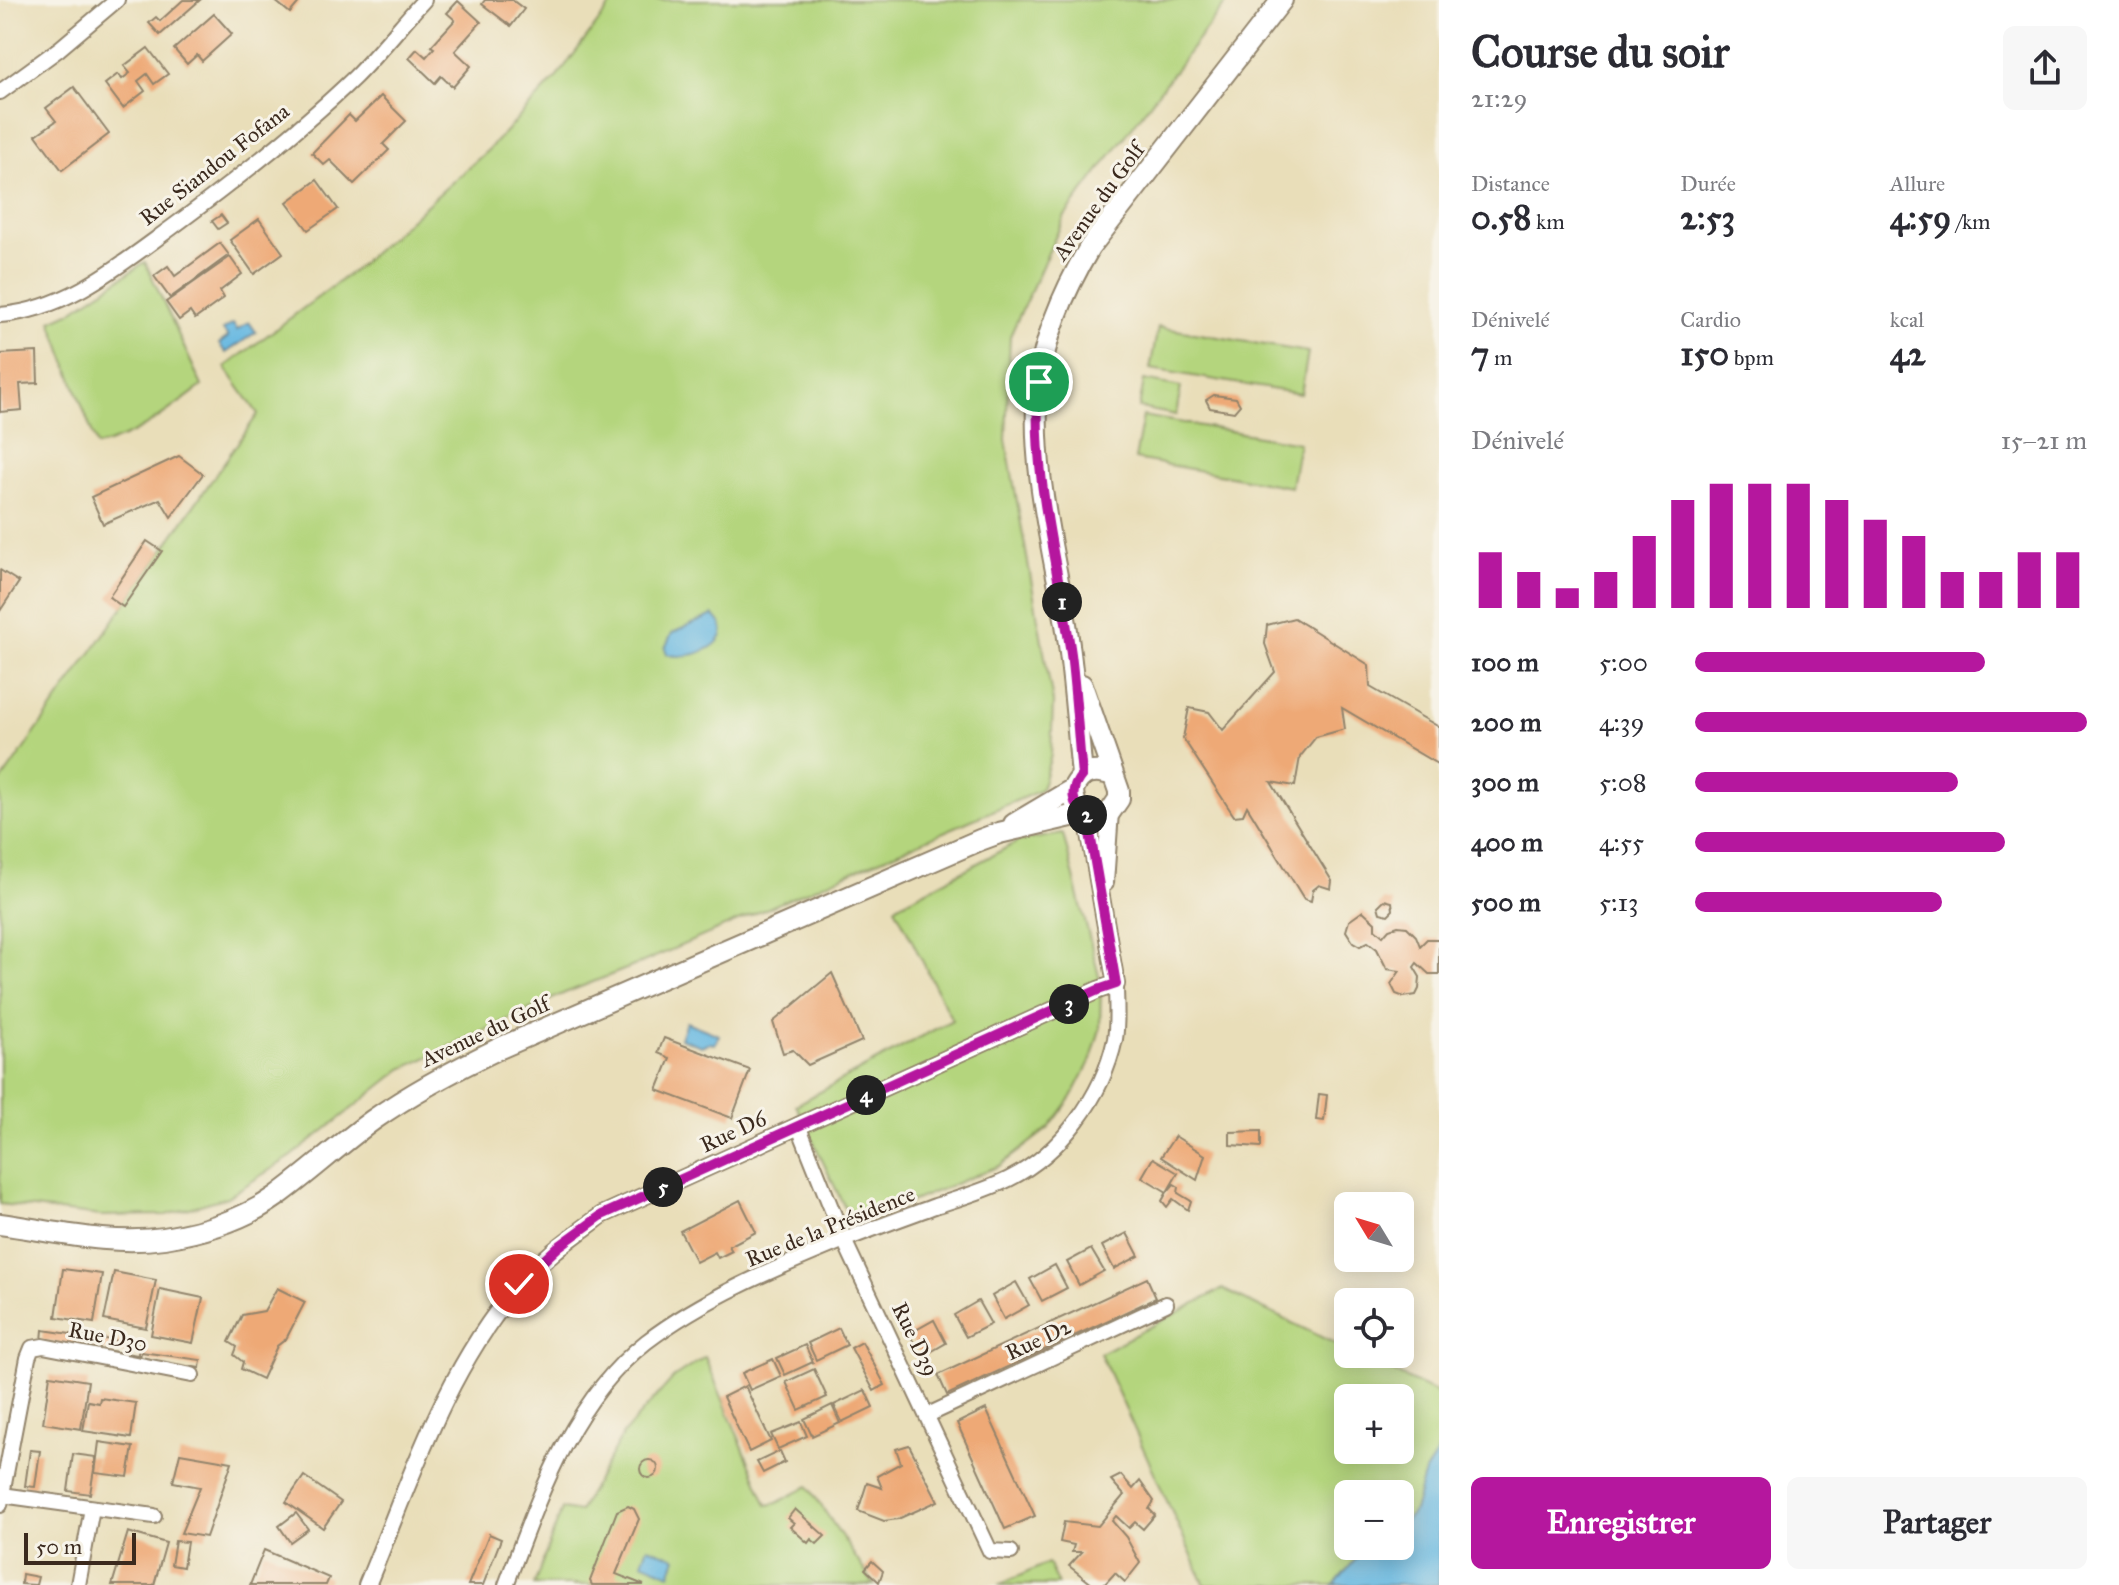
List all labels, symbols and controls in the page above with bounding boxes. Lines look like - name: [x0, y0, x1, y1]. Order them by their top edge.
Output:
- text: Course du soir: [1471, 25, 1729, 79]
- button: share: [2003, 26, 2087, 110]
- text: 21:29: [1471, 82, 1527, 114]
- street label: Rue Siandou Fofana: [134, 97, 295, 231]
- street label: Avenue du Golf: [1046, 134, 1152, 266]
- text: Distance: [1471, 170, 1550, 197]
- text: Durée: [1680, 170, 1736, 197]
- text: Allure: [1890, 170, 1945, 197]
- text: 0.58: [1471, 197, 1531, 238]
- text: 2:53: [1680, 197, 1735, 238]
- text: 4:59: [1890, 197, 1951, 238]
- text: km: [1531, 208, 1565, 235]
- text: /km: [1951, 208, 1991, 235]
- text: Dénivelé: [1471, 306, 1550, 333]
- text: Cardio: [1680, 306, 1741, 333]
- text: kcal: [1890, 306, 1924, 333]
- text: 7: [1471, 333, 1489, 374]
- text: 150: [1680, 333, 1729, 374]
- text: 42: [1890, 333, 1925, 374]
- text: m: [1489, 344, 1512, 371]
- text: bpm: [1729, 344, 1774, 371]
- pin: [1005, 348, 1073, 416]
- icon: arrive: [1017, 360, 1061, 404]
- text: Dénivelé: [1471, 424, 1564, 456]
- text: 15–21 m: [2001, 424, 2087, 456]
- pin: 1: [1042, 582, 1082, 622]
- text: 1: [1058, 588, 1066, 615]
- text: 100 m: [1471, 646, 1539, 678]
- text: 5:00: [1599, 646, 1648, 678]
- text: 200 m: [1471, 706, 1542, 738]
- text: 4:39: [1599, 706, 1644, 738]
- text: 300 m: [1471, 766, 1539, 798]
- text: 5:08: [1599, 766, 1647, 798]
- pin: 2: [1067, 795, 1107, 835]
- text: 2: [1082, 801, 1092, 828]
- text: 400 m: [1471, 826, 1543, 858]
- text: 4:55: [1599, 826, 1644, 858]
- text: 500 m: [1471, 886, 1541, 918]
- text: 5:13: [1599, 886, 1638, 918]
- pin: 3: [1049, 984, 1089, 1024]
- street label: Avenue du Golf: [416, 988, 557, 1073]
- text: 3: [1065, 990, 1073, 1017]
- pin: 4: [846, 1075, 886, 1115]
- text: 4: [860, 1081, 872, 1108]
- street label: Rue D6: [696, 1104, 771, 1158]
- pin: 5: [643, 1167, 683, 1207]
- text: 5: [658, 1173, 668, 1200]
- street label: Rue de la Présidence: [742, 1180, 919, 1273]
- north arrow: [1334, 1192, 1414, 1272]
- map controls: [1334, 1192, 1414, 1560]
- pin: [485, 1250, 553, 1318]
- icon: check: [497, 1262, 541, 1306]
- button: locate: [1334, 1288, 1414, 1368]
- street label: Rue D39: [886, 1298, 945, 1381]
- street label: Rue D2: [1001, 1313, 1075, 1366]
- street label: Rue D30: [66, 1316, 150, 1357]
- button: +: [1334, 1384, 1414, 1464]
- button: Enregistrer: [1471, 1477, 1771, 1569]
- button: Partager: [1787, 1477, 2087, 1569]
- button: −: [1334, 1480, 1414, 1560]
- scale bar: [24, 1529, 136, 1565]
- text: 50 m: [36, 1533, 82, 1560]

